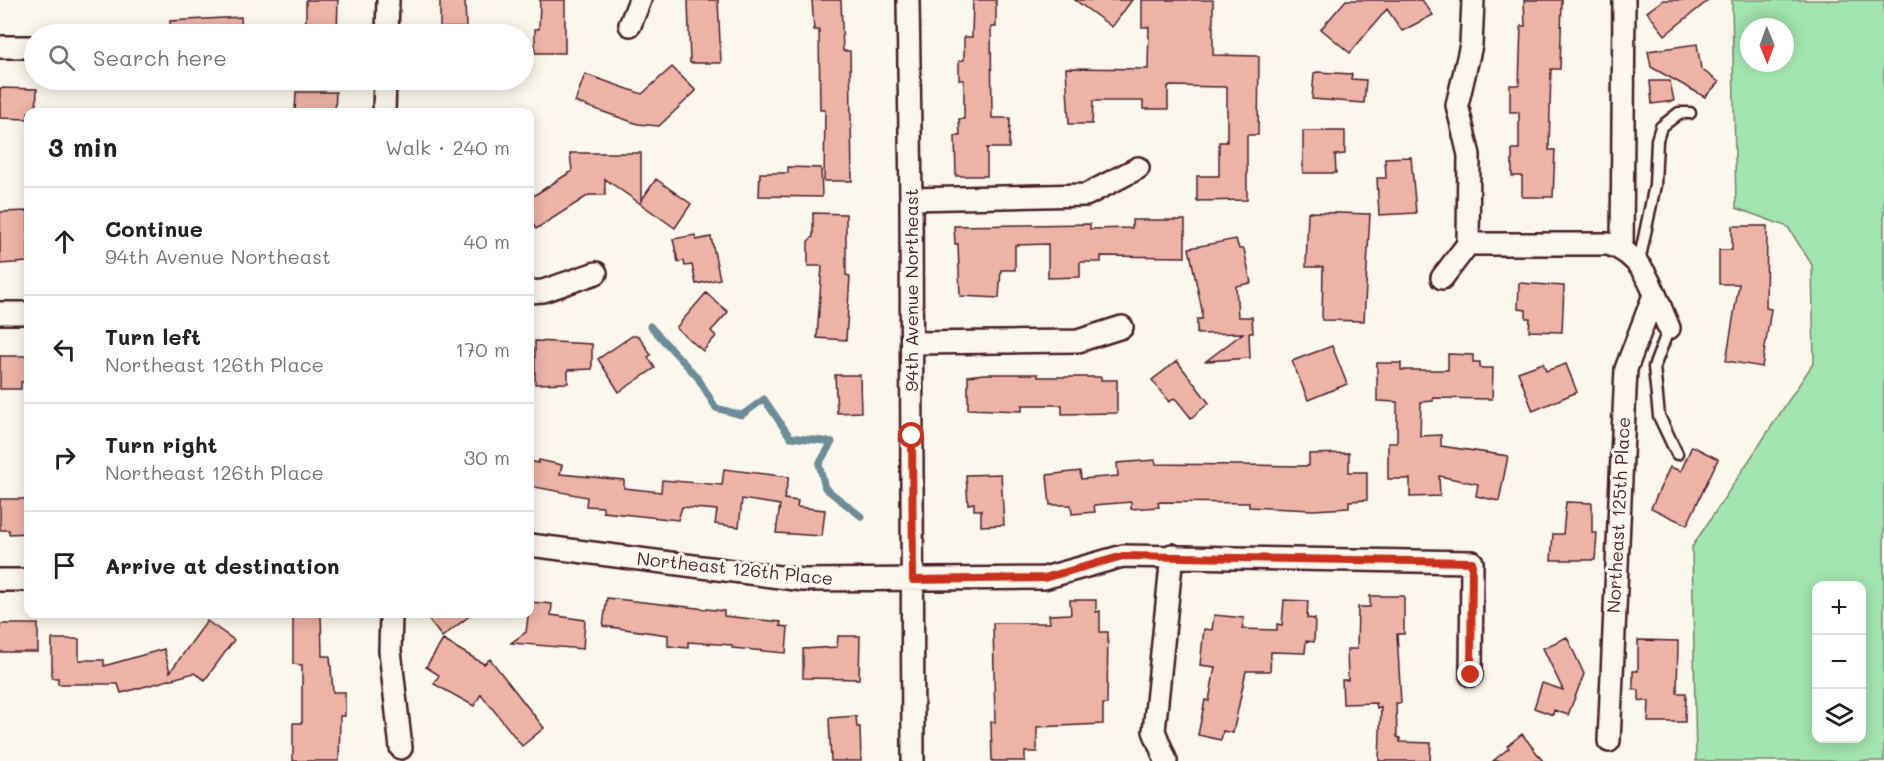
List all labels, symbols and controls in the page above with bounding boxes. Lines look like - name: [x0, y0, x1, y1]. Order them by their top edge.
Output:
- north arrow: [1740, 18, 1794, 72]
- search box: [24, 24, 534, 90]
- icon: search: [45, 41, 78, 74]
- text: Search here: [93, 43, 227, 72]
- text: 3 min: [48, 130, 117, 164]
- text: Walk · 240 m: [385, 134, 510, 160]
- street label: 94th Avenue Northeast: [899, 188, 923, 392]
- text: Continue: [105, 214, 203, 243]
- icon: ahead: [48, 225, 81, 258]
- text: 40 m: [464, 228, 510, 254]
- text: 94th Avenue Northeast: [105, 243, 331, 269]
- text: Turn left: [105, 322, 201, 351]
- icon: left: [48, 333, 81, 366]
- text: 170 m: [455, 336, 510, 362]
- text: Northeast 126th Place: [105, 351, 324, 377]
- street label: Northeast 125th Place: [1601, 416, 1635, 614]
- route start: [898, 422, 924, 448]
- text: Turn right: [105, 430, 217, 459]
- icon: right: [48, 441, 81, 474]
- text: 30 m: [464, 444, 510, 470]
- text: Northeast 126th Place: [105, 459, 324, 485]
- street label: Northeast 126th Place: [636, 546, 834, 590]
- icon: arrive: [48, 549, 81, 582]
- text: Arrive at destination: [105, 551, 340, 580]
- map controls: [1812, 581, 1866, 743]
- button: +: [1812, 581, 1866, 635]
- button: −: [1812, 635, 1866, 689]
- route end: [1457, 661, 1483, 687]
- button: layers: [1812, 689, 1866, 743]

